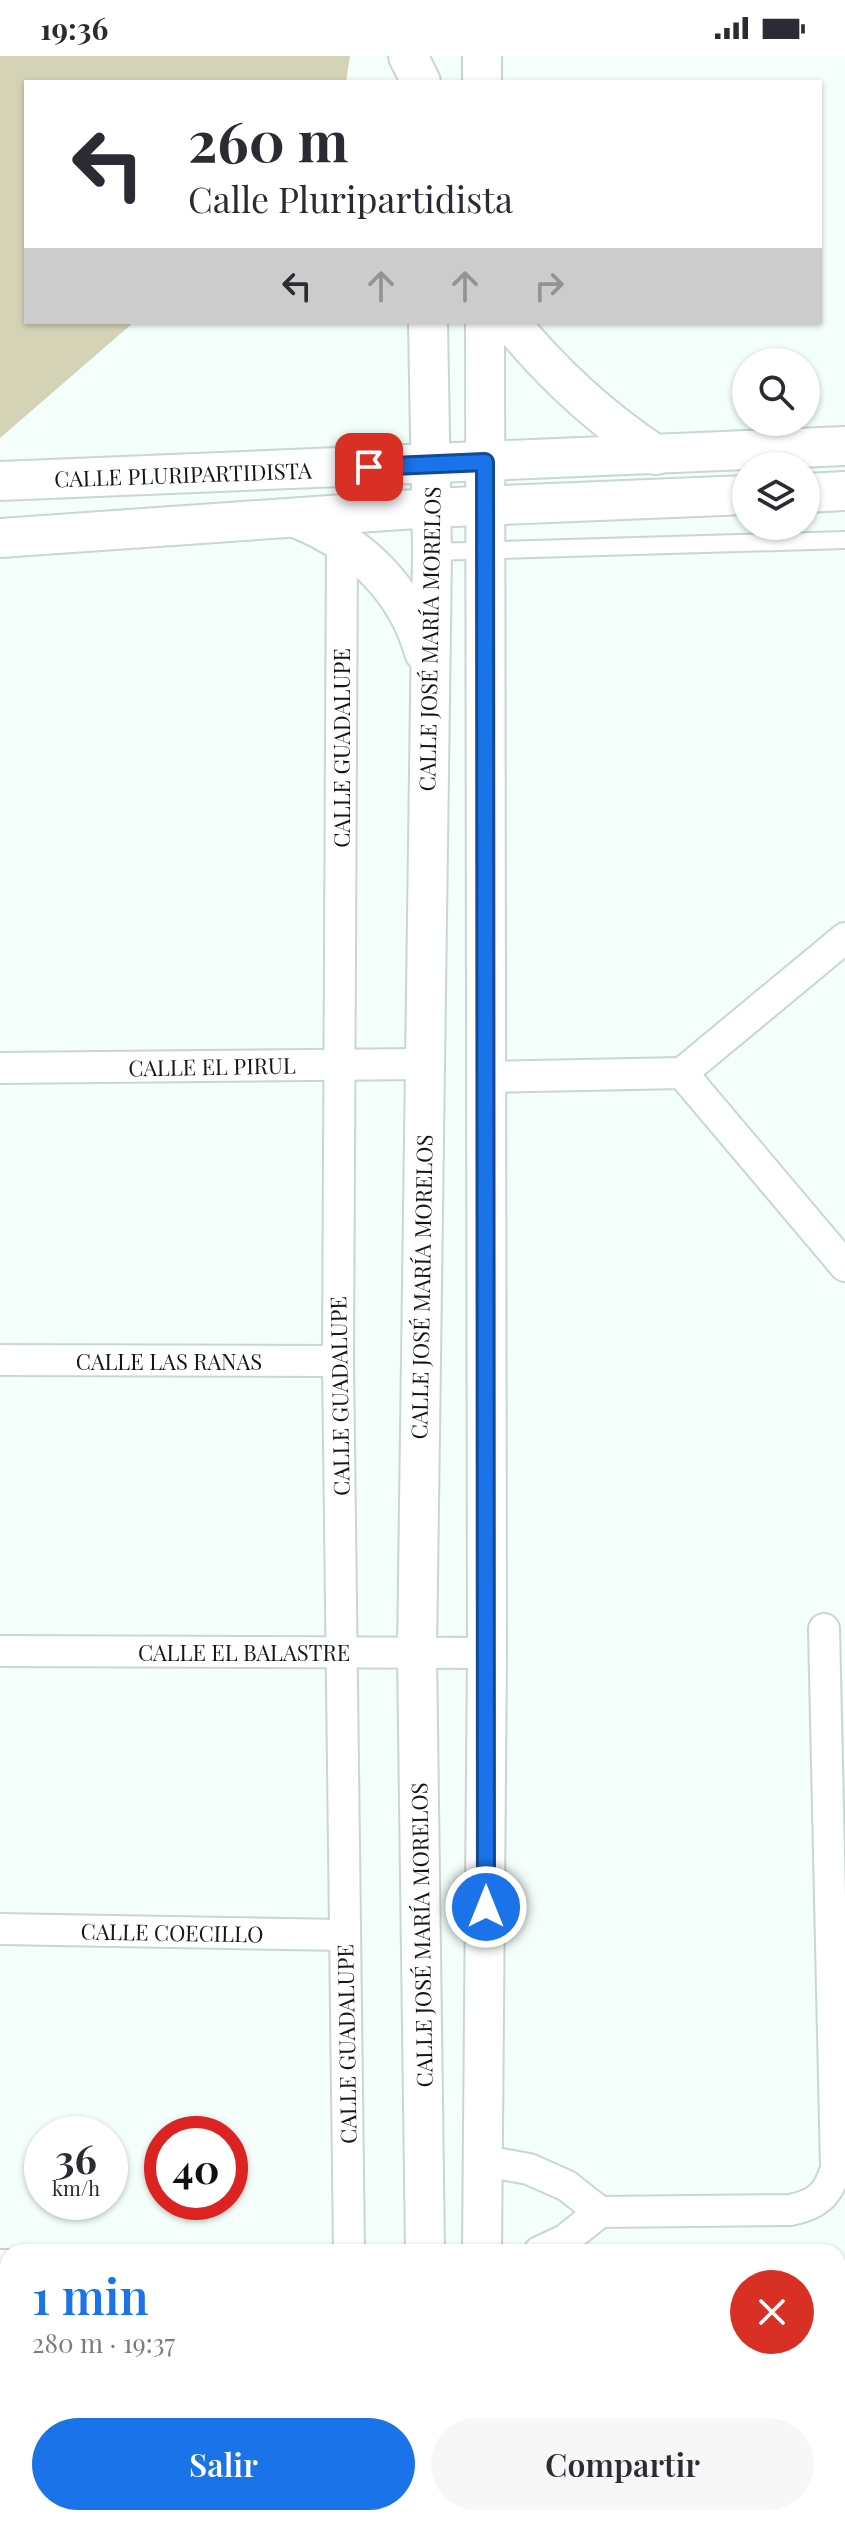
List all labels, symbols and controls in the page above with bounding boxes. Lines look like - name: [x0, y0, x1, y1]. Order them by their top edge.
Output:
- text: 19:36: [40, 8, 108, 48]
- text: 260 m: [188, 102, 349, 177]
- icon: left: [56, 112, 160, 216]
- text: Calle Pluripartidista: [188, 174, 513, 222]
- icon: left: [275, 264, 319, 308]
- icon: ahead: [359, 264, 403, 308]
- icon: ahead: [443, 264, 487, 308]
- icon: right: [527, 264, 571, 308]
- map controls: [732, 348, 820, 540]
- button: search: [732, 348, 820, 436]
- pin: [335, 433, 403, 501]
- icon: arrive: [347, 445, 391, 489]
- button: layers: [732, 452, 820, 540]
- street label: CALLE PLURIPARTIDISTA: [54, 455, 313, 493]
- street label: CALLE JOSÉ MARÍA MORELOS: [411, 486, 447, 792]
- street label: CALLE GUADALUPE: [326, 648, 356, 848]
- street label: CALLE EL PIRUL: [128, 1050, 296, 1082]
- street label: CALLE JOSÉ MARÍA MORELOS: [403, 1134, 439, 1440]
- street label: CALLE GUADALUPE: [322, 1296, 356, 1496]
- street label: CALLE LAS RANAS: [76, 1346, 262, 1376]
- street label: CALLE EL BALASTRE: [138, 1637, 350, 1667]
- street label: CALLE JOSÉ MARÍA MORELOS: [403, 1782, 439, 2088]
- position arrow: [444, 1865, 528, 1949]
- street label: CALLE COECILLO: [80, 1915, 264, 1949]
- street label: CALLE GUADALUPE: [329, 1944, 363, 2144]
- speed limit sign: 40: [144, 2116, 248, 2220]
- text: 36: [55, 2131, 97, 2184]
- text: km/h: [52, 2174, 100, 2201]
- text: 1 min: [32, 2263, 149, 2327]
- button: close: [730, 2270, 814, 2354]
- text: 280 m · 19:37: [32, 2325, 175, 2360]
- button: Salir: [32, 2418, 415, 2510]
- button: Compartir: [431, 2418, 814, 2510]

